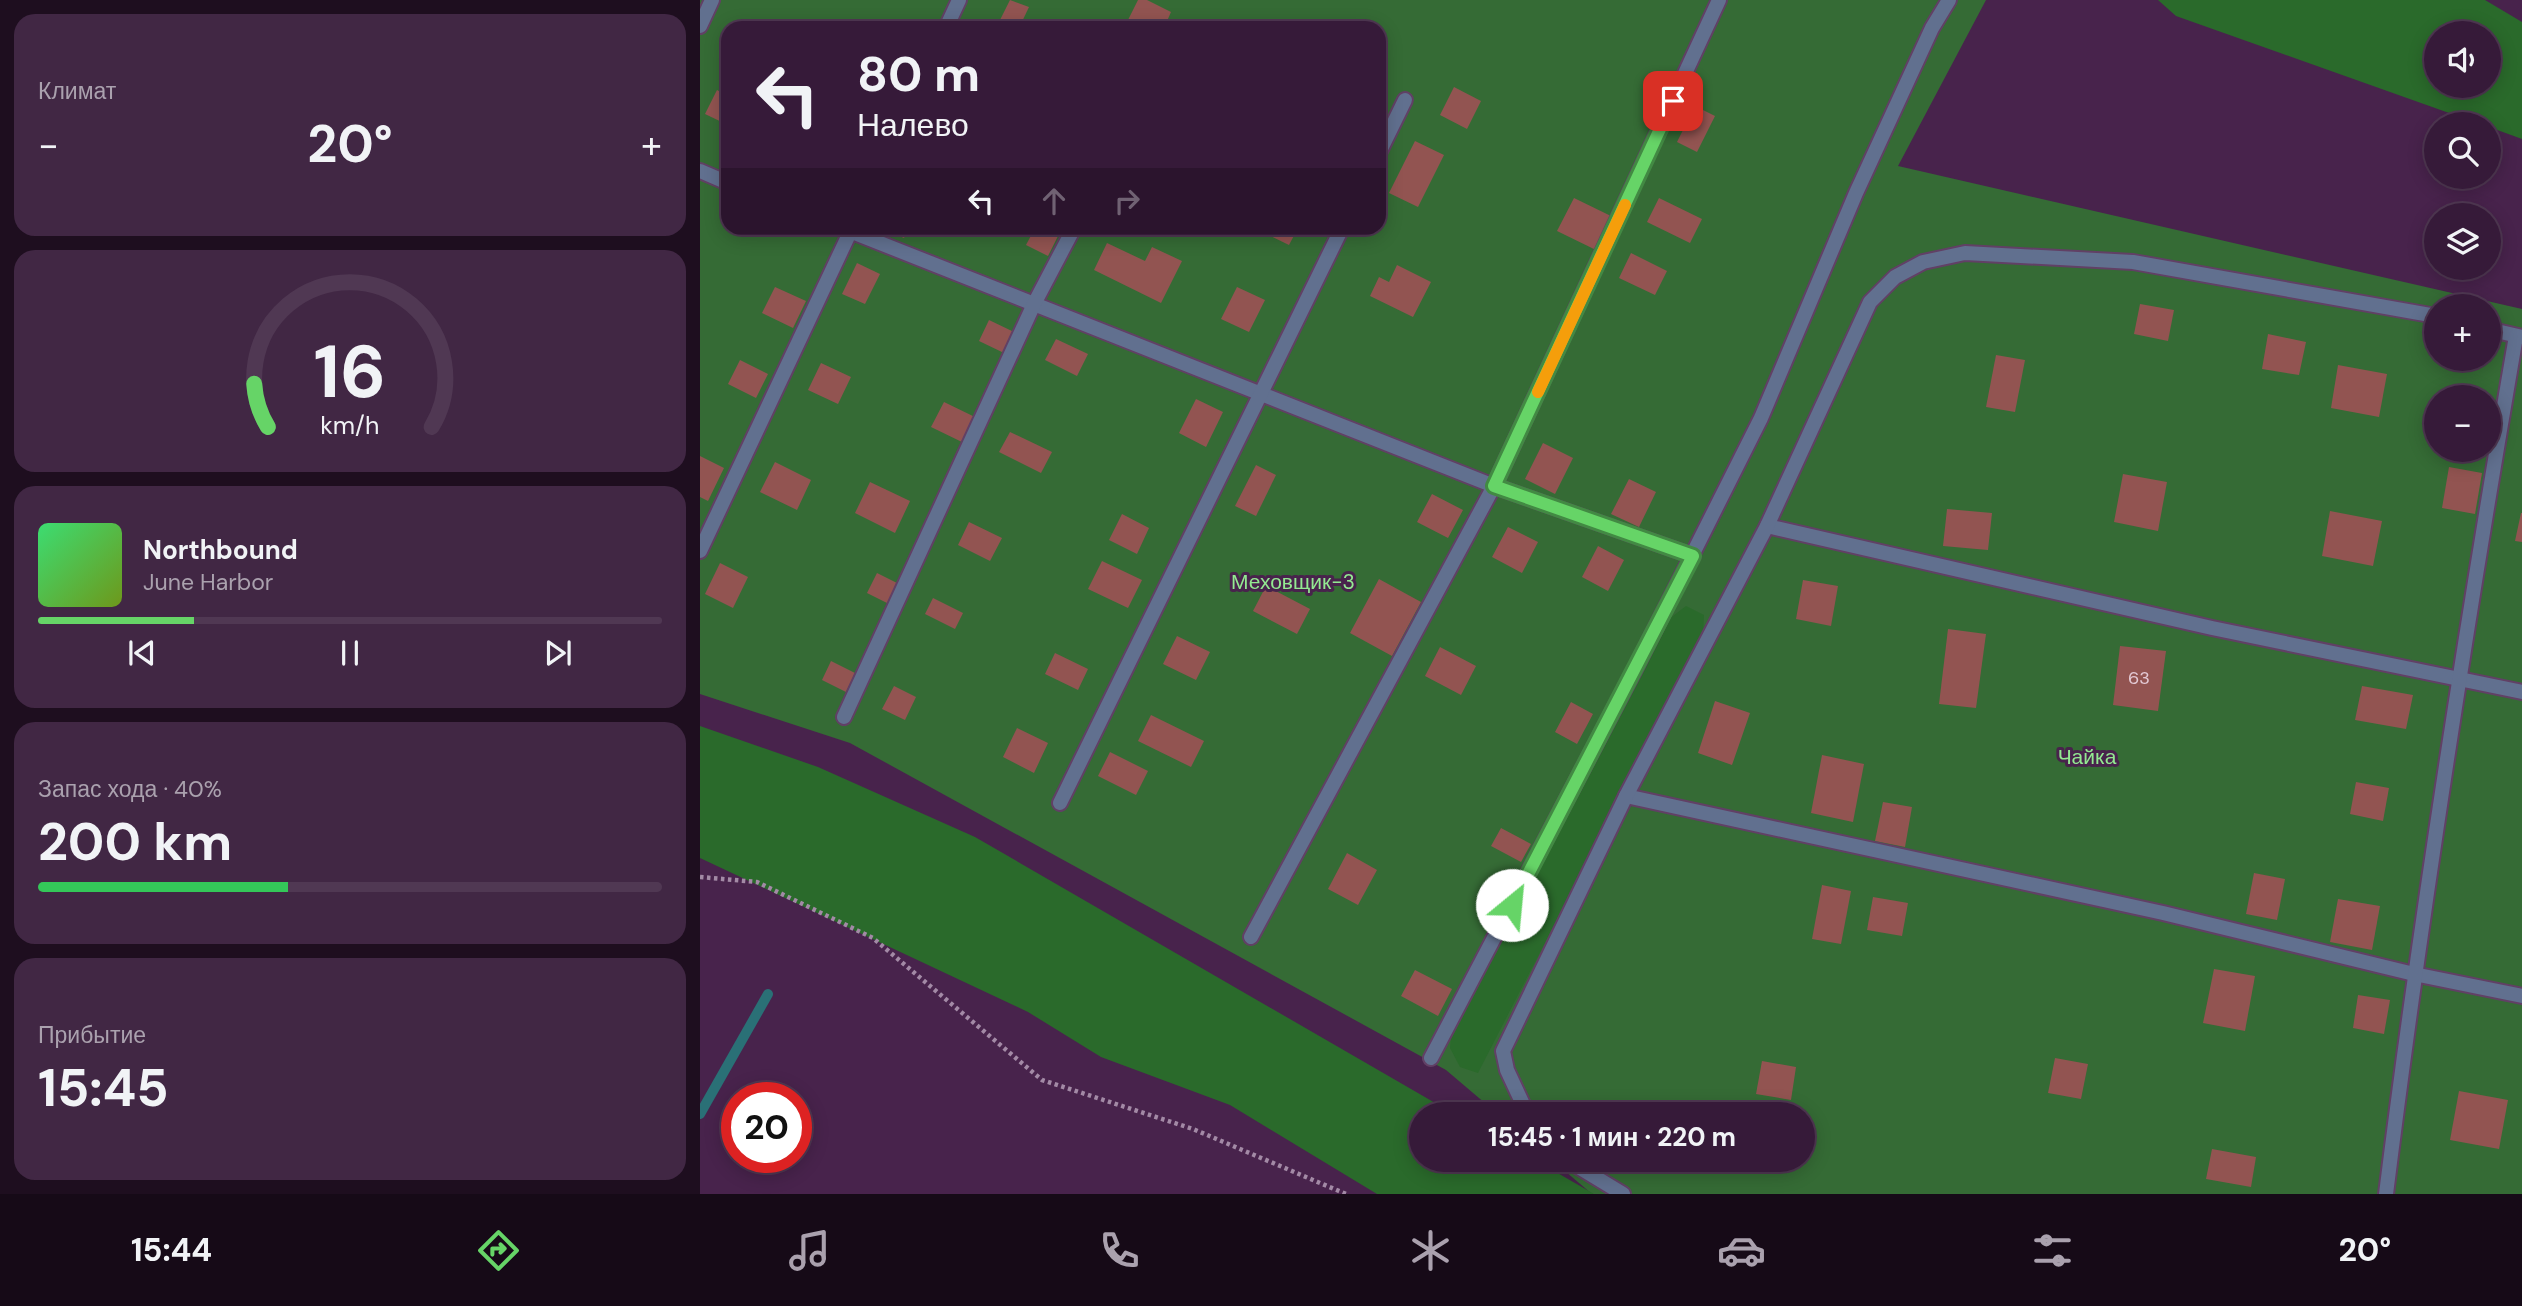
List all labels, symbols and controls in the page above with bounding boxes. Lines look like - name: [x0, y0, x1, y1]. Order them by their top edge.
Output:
- map controls: [2424, 21, 2501, 462]
- button: sound: [2424, 21, 2501, 98]
- text: 80 m: [857, 42, 980, 106]
- icon: left: [742, 49, 833, 140]
- pin: [1643, 71, 1703, 131]
- text: Климат: [38, 76, 116, 106]
- icon: arrive: [1654, 82, 1692, 120]
- text: Налево: [857, 104, 969, 146]
- text: 20°: [307, 110, 393, 178]
- button: search: [2424, 112, 2501, 189]
- text: −: [38, 120, 59, 170]
- text: +: [641, 120, 662, 170]
- icon: left: [962, 182, 1000, 220]
- icon: ahead: [1035, 182, 1073, 220]
- icon: right: [1108, 182, 1146, 220]
- button: layers: [2424, 203, 2501, 280]
- button: +: [2424, 294, 2501, 371]
- text: 16: [314, 325, 386, 420]
- button: −: [2424, 385, 2501, 462]
- text: km/h: [320, 409, 380, 442]
- text: Northbound: [143, 533, 298, 567]
- text: June Harbor: [143, 567, 273, 597]
- park label: Меховщик-3: [1231, 568, 1355, 596]
- icon: previous: [123, 634, 161, 672]
- icon: pause: [331, 634, 369, 672]
- icon: next: [539, 634, 577, 672]
- house number: 63: [2128, 666, 2150, 690]
- park label: Чайка: [2058, 743, 2117, 771]
- text: Запас хода · 40%: [38, 774, 222, 804]
- text: 200 km: [38, 808, 232, 876]
- position arrow: [1475, 868, 1549, 942]
- text: Прибытие: [38, 1020, 146, 1050]
- text: 15:45: [38, 1054, 169, 1122]
- speed limit sign: 20: [721, 1082, 812, 1173]
- text: 15:45 · 1 мин · 220 m: [1488, 1120, 1736, 1154]
- icon: directions: [474, 1226, 523, 1275]
- icon: music: [785, 1226, 834, 1275]
- icon: phone: [1095, 1226, 1144, 1275]
- icon: climate: [1406, 1226, 1455, 1275]
- icon: car: [1717, 1226, 1766, 1275]
- icon: filters: [2028, 1226, 2077, 1275]
- text: 15:44: [131, 1229, 212, 1271]
- text: 20°: [2339, 1229, 2391, 1271]

